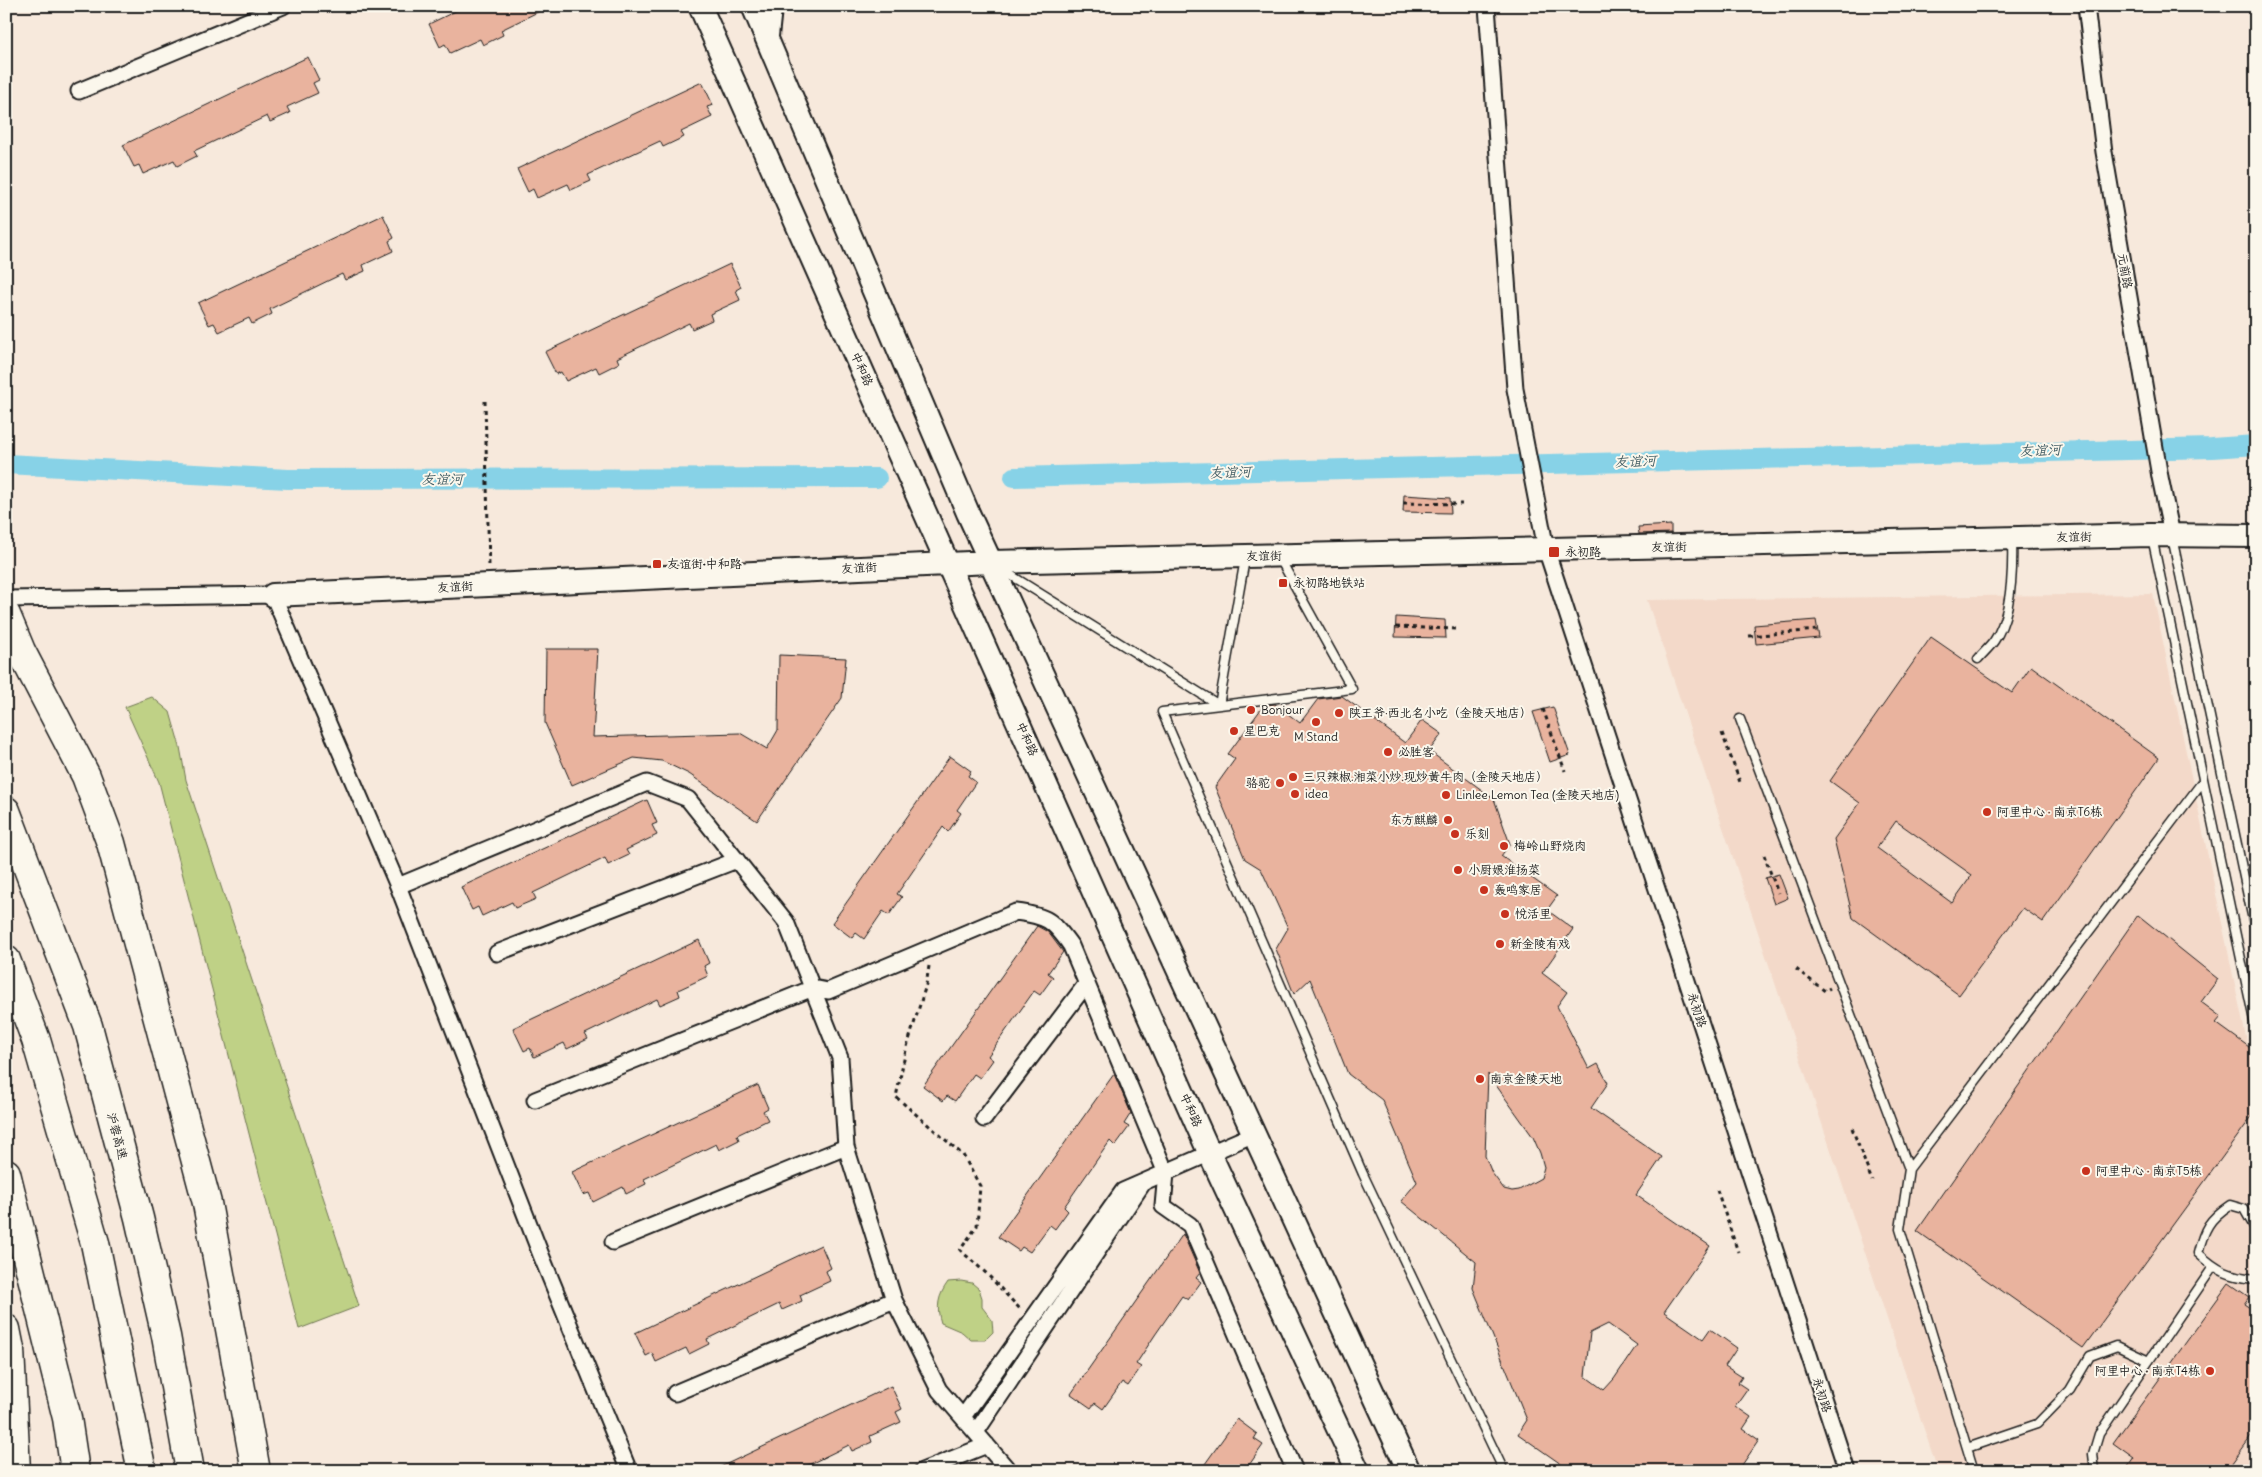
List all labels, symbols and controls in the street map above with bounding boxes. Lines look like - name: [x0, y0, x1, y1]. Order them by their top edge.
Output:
- street label: 元前路: [2115, 252, 2136, 290]
- street label: 中和路: [848, 349, 877, 388]
- water label: 友谊河: [2019, 440, 2063, 460]
- water label: 友谊河: [1614, 451, 1658, 471]
- water label: 友谊河: [1209, 462, 1253, 482]
- water label: 友谊河: [421, 470, 465, 488]
- street label: 友谊街: [2056, 529, 2092, 544]
- street label: 友谊街: [1651, 539, 1687, 554]
- place label: 永初路: [1565, 544, 1601, 559]
- marker: 永初路: [1547, 545, 1561, 559]
- street label: 友谊街: [1246, 548, 1282, 563]
- place label: 友谊街·中和路: [667, 556, 742, 571]
- marker: 友谊街·中和路: [651, 558, 663, 570]
- street label: 友谊街: [841, 559, 877, 576]
- place label: 永初路地铁站: [1293, 575, 1365, 590]
- marker: 永初路地铁站: [1277, 577, 1289, 589]
- street label: 友谊街: [437, 578, 473, 595]
- place label: Bonjour: [1261, 702, 1304, 717]
- marker: Bonjour: [1245, 704, 1257, 716]
- place label: 陕王爷·西北名小吃（金陵天地店）: [1349, 705, 1532, 720]
- marker: 陕王爷·西北名小吃（金陵天地店）: [1333, 707, 1345, 719]
- marker: M Stand: [1310, 716, 1322, 728]
- street label: 中和路: [1013, 719, 1042, 758]
- place label: 星巴克: [1244, 723, 1280, 738]
- marker: 星巴克: [1228, 725, 1240, 737]
- place label: M Stand: [1294, 729, 1338, 744]
- place label: 必胜客: [1398, 744, 1434, 759]
- marker: 必胜客: [1382, 746, 1394, 758]
- place label: 三只辣椒.湘菜小炒.现炒黄牛肉（金陵天地店）: [1303, 769, 1548, 784]
- marker: 三只辣椒.湘菜小炒.现炒黄牛肉（金陵天地店）: [1287, 771, 1299, 783]
- place label: 骆驼: [1246, 775, 1270, 790]
- marker: 骆驼: [1274, 777, 1286, 789]
- place label: idea: [1305, 786, 1328, 801]
- place label: Linlee Lemon Tea (金陵天地店): [1456, 787, 1620, 802]
- marker: idea: [1289, 788, 1301, 800]
- marker: Linlee Lemon Tea (金陵天地店): [1440, 789, 1452, 801]
- place label: 阿里中心 · 南京T6栋: [1997, 804, 2102, 819]
- marker: 阿里中心 · 南京T6栋: [1981, 806, 1993, 818]
- place label: 东方麒麟: [1390, 812, 1438, 827]
- marker: 东方麒麟: [1442, 814, 1454, 826]
- place label: 乐刻: [1465, 826, 1489, 841]
- marker: 乐刻: [1449, 828, 1461, 840]
- place label: 梅岭山野烧肉: [1514, 838, 1586, 853]
- marker: 梅岭山野烧肉: [1498, 840, 1510, 852]
- place label: 小厨娘淮扬菜: [1468, 862, 1540, 877]
- marker: 小厨娘淮扬菜: [1452, 864, 1464, 876]
- place label: 轰鸣家居: [1494, 882, 1542, 897]
- marker: 轰鸣家居: [1478, 884, 1490, 896]
- place label: 悦活里: [1515, 906, 1551, 921]
- marker: 悦活里: [1499, 908, 1511, 920]
- place label: 新金陵有戏: [1510, 936, 1570, 951]
- marker: 新金陵有戏: [1494, 938, 1506, 950]
- street label: 永初路: [1685, 990, 1710, 1029]
- place label: 南京金陵天地: [1490, 1071, 1562, 1086]
- marker: 南京金陵天地: [1474, 1073, 1486, 1085]
- street label: 中和路: [1177, 1090, 1206, 1129]
- street label: 沪蓉高速: [104, 1111, 131, 1161]
- place label: 阿里中心 · 南京T5栋: [2096, 1163, 2202, 1178]
- marker: 阿里中心 · 南京T5栋: [2080, 1165, 2092, 1177]
- place label: 阿里中心 · 南京T4栋: [2095, 1363, 2200, 1378]
- marker: 阿里中心 · 南京T4栋: [2204, 1365, 2216, 1377]
- street label: 永初路: [1810, 1375, 1835, 1414]

